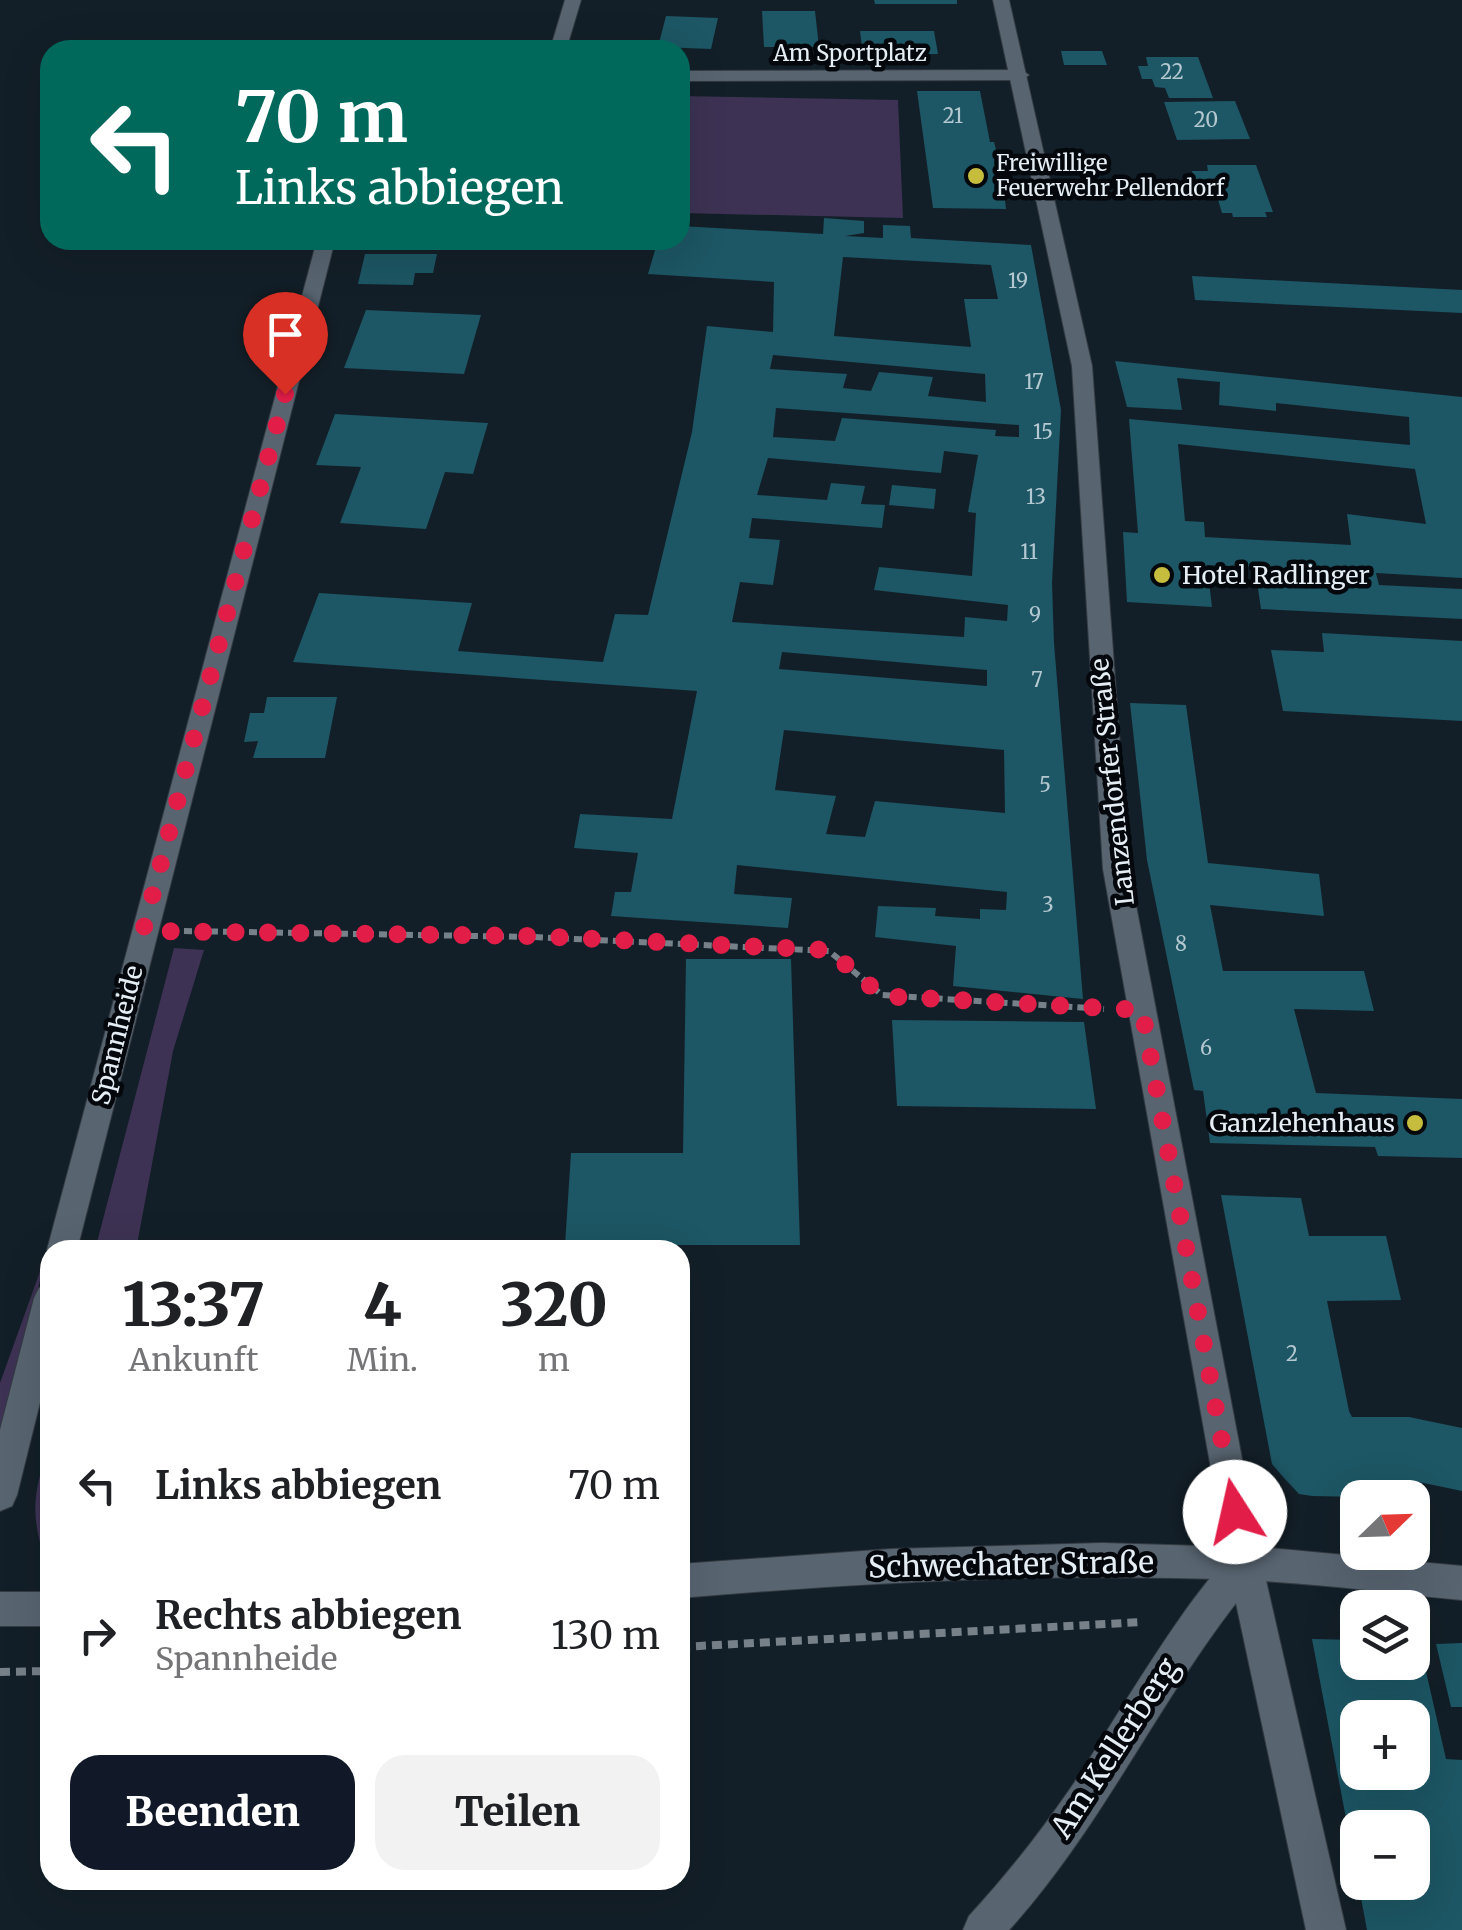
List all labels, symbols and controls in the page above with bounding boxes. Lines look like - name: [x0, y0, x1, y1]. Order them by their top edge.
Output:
- street label: Am Sportplatz: [772, 39, 927, 67]
- house number: 22: [1160, 59, 1184, 84]
- text: 70 m: [235, 73, 408, 161]
- icon: left: [70, 80, 200, 210]
- house number: 21: [943, 103, 963, 128]
- house number: 20: [1194, 107, 1218, 132]
- place label: Freiwillige Feuerwehr Pellendorf: [996, 149, 1226, 202]
- text: Links abbiegen: [235, 160, 564, 216]
- marker: Freiwillige Feuerwehr Pellendorf: [965, 165, 987, 187]
- house number: 19: [1008, 268, 1028, 293]
- pin: [243, 292, 328, 395]
- icon: arrive: [258, 307, 313, 362]
- house number: 17: [1024, 369, 1044, 394]
- house number: 15: [1033, 419, 1053, 444]
- house number: 13: [1026, 484, 1046, 509]
- house number: 11: [1020, 539, 1038, 564]
- place label: Hotel Radlinger: [1182, 559, 1370, 591]
- marker: Hotel Radlinger: [1151, 564, 1173, 586]
- house number: 9: [1029, 602, 1041, 627]
- street label: Lanzendorfer Straße: [1083, 657, 1141, 907]
- house number: 7: [1031, 667, 1043, 692]
- house number: 5: [1039, 772, 1051, 797]
- house number: 3: [1042, 892, 1054, 917]
- house number: 8: [1175, 931, 1187, 956]
- street label: Spannheide: [84, 962, 150, 1108]
- house number: 6: [1200, 1035, 1212, 1060]
- place label: Ganzlehenhaus: [1209, 1107, 1395, 1139]
- marker: Ganzlehenhaus: [1404, 1112, 1426, 1134]
- text: 13:37: [122, 1267, 265, 1342]
- text: 4: [363, 1267, 402, 1342]
- text: 320: [500, 1267, 608, 1342]
- text: Ankunft: [129, 1340, 259, 1380]
- text: Min.: [347, 1340, 418, 1380]
- text: m: [538, 1340, 570, 1380]
- house number: 2: [1286, 1341, 1298, 1366]
- icon: left: [70, 1458, 125, 1513]
- position arrow: [1183, 1460, 1287, 1564]
- text: Links abbiegen: [155, 1462, 441, 1509]
- text: 70 m: [568, 1462, 660, 1509]
- north arrow: [1340, 1480, 1430, 1570]
- map controls: [1340, 1480, 1430, 1900]
- street label: Schwechater Straße: [868, 1543, 1154, 1585]
- button: layers: [1340, 1590, 1430, 1680]
- text: Rechts abbiegen: [155, 1592, 461, 1639]
- icon: right: [70, 1608, 125, 1663]
- text: 130 m: [551, 1612, 660, 1659]
- text: Spannheide: [155, 1639, 337, 1679]
- street label: Am Kellerberg: [1041, 1650, 1187, 1846]
- button: +: [1340, 1700, 1430, 1790]
- button: Beenden: [70, 1755, 355, 1870]
- button: Teilen: [375, 1755, 660, 1870]
- button: −: [1340, 1810, 1430, 1900]

